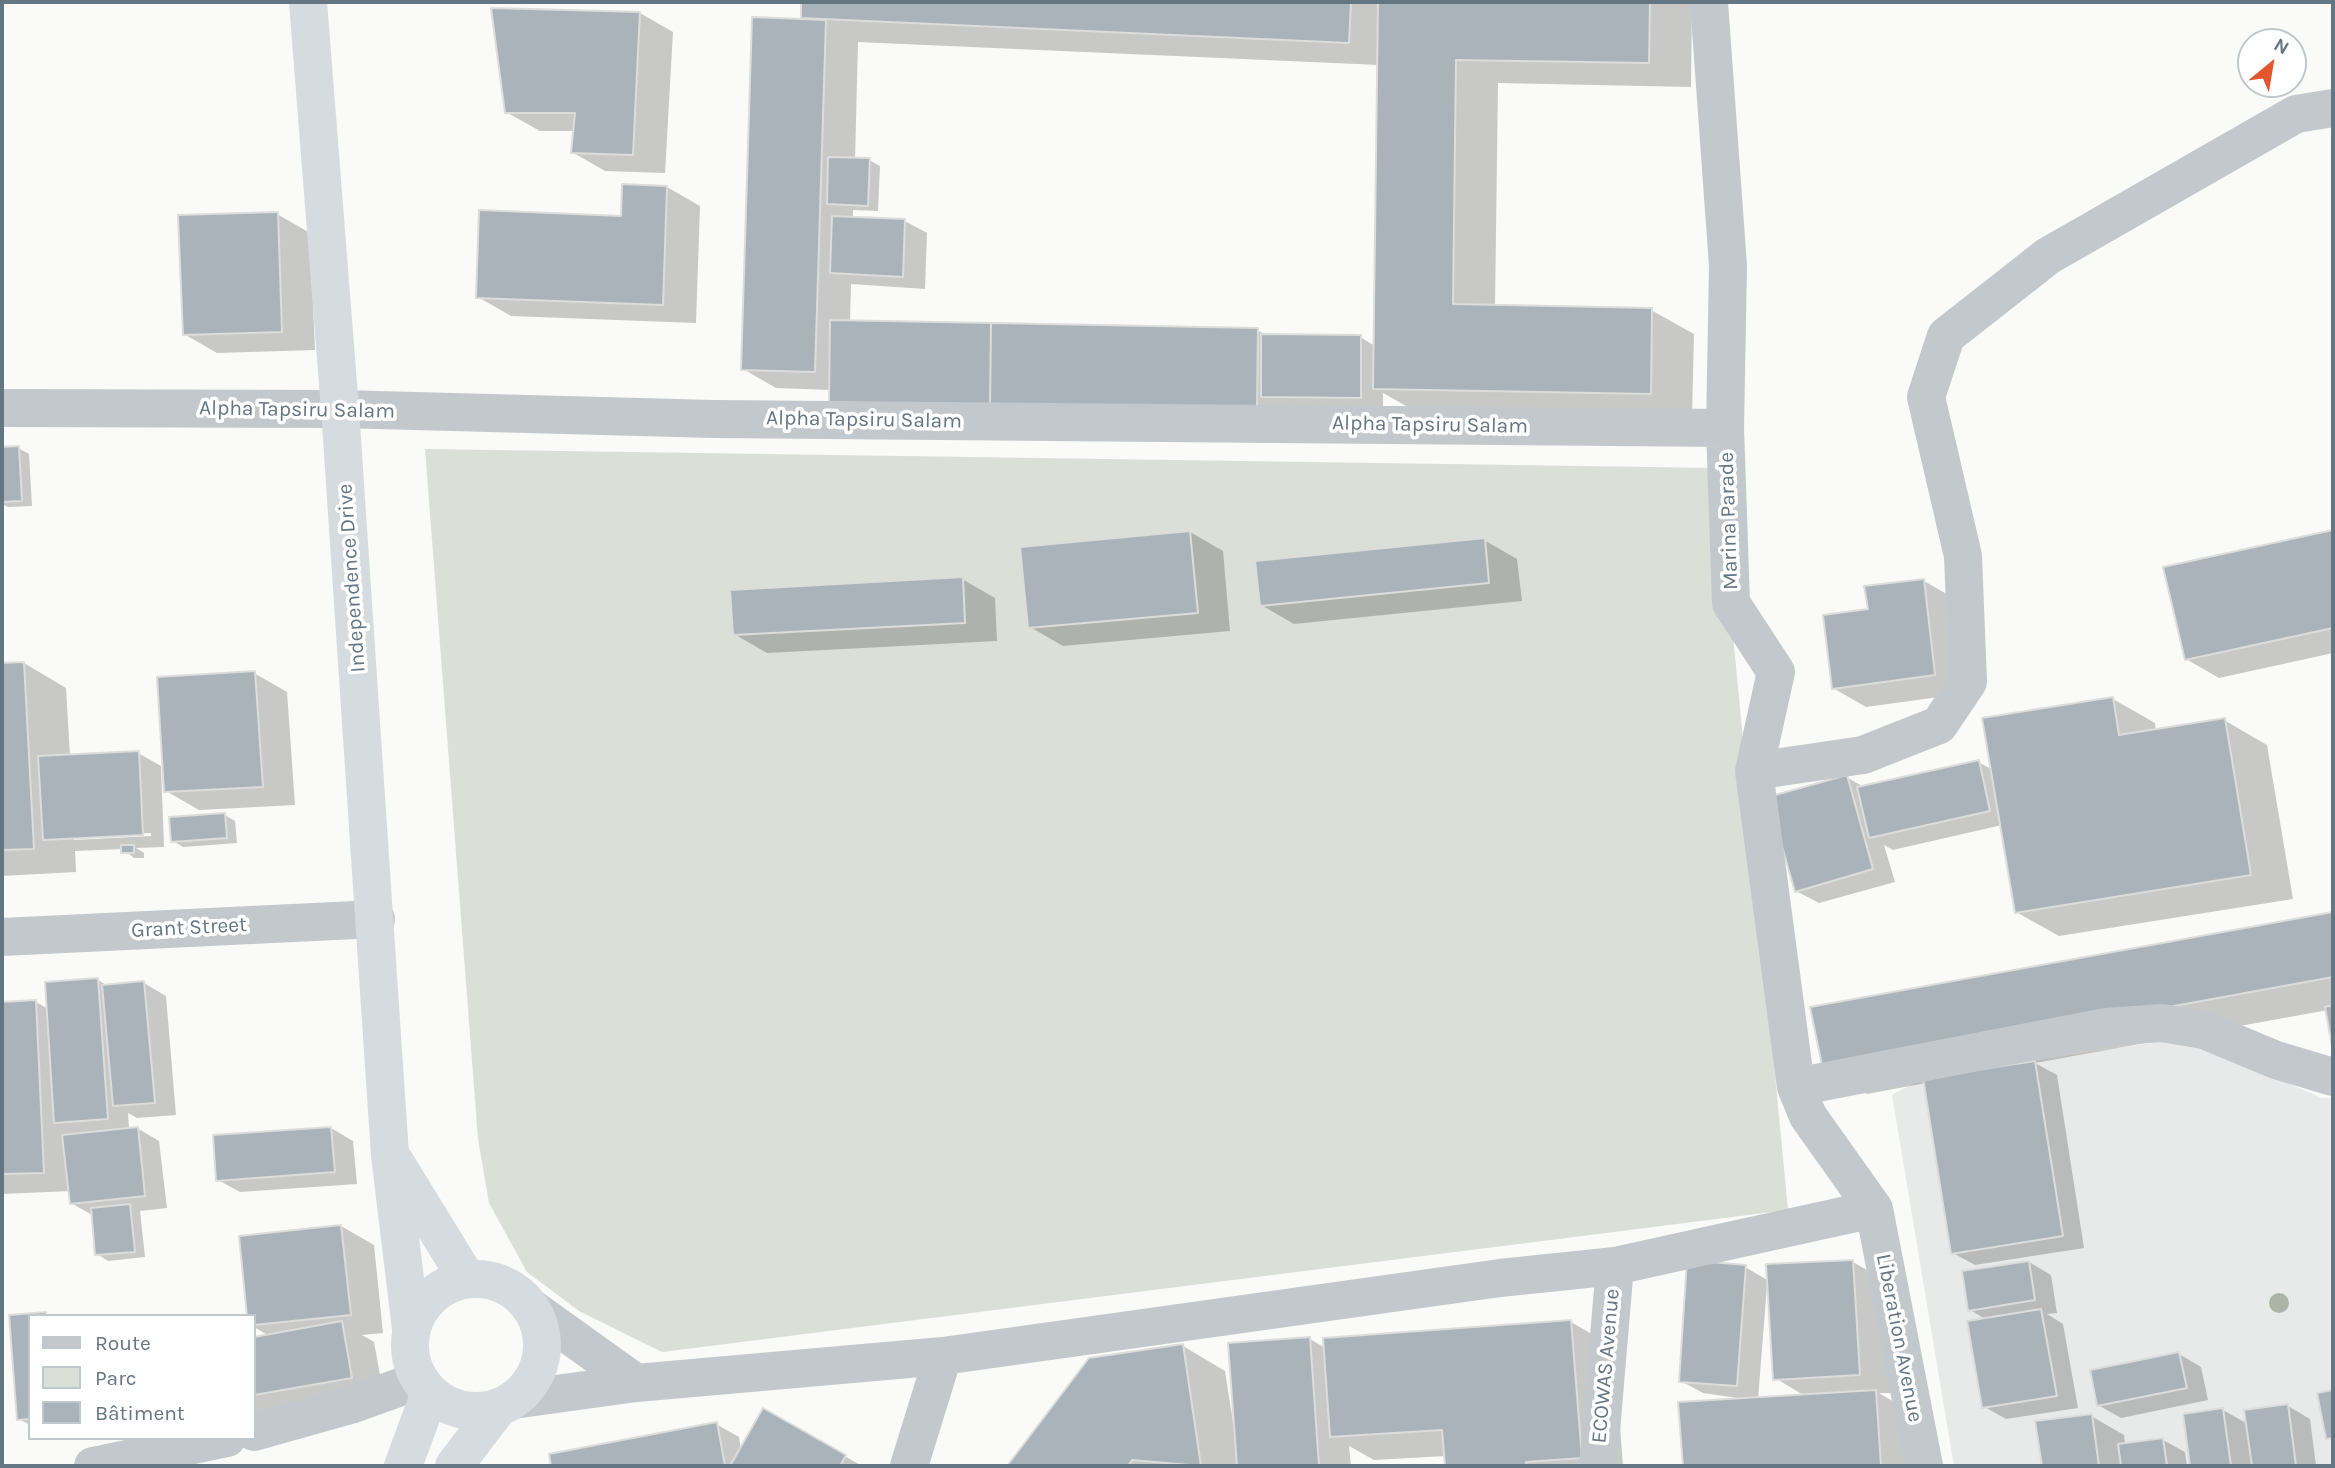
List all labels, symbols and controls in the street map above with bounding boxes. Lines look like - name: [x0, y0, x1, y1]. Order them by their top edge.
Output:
- north arrow: [2237, 28, 2307, 98]
- text: N: [2270, 34, 2293, 59]
- street label: Alpha Tapsiru Salam: [199, 396, 395, 424]
- street label: Alpha Tapsiru Salam: [766, 406, 962, 434]
- street label: Alpha Tapsiru Salam: [1332, 411, 1528, 439]
- street label: Marina Parade: [1714, 452, 1744, 590]
- street label: Independence Drive: [333, 483, 371, 673]
- street label: Grant Street: [130, 912, 248, 944]
- street label: Liberation Avenue: [1870, 1252, 1928, 1424]
- street label: ECOWAS Avenue: [1587, 1288, 1625, 1444]
- legend: [28, 1314, 256, 1440]
- text: Route: [95, 1331, 151, 1355]
- text: Parc: [95, 1366, 137, 1390]
- text: Bâtiment: [95, 1401, 185, 1425]

